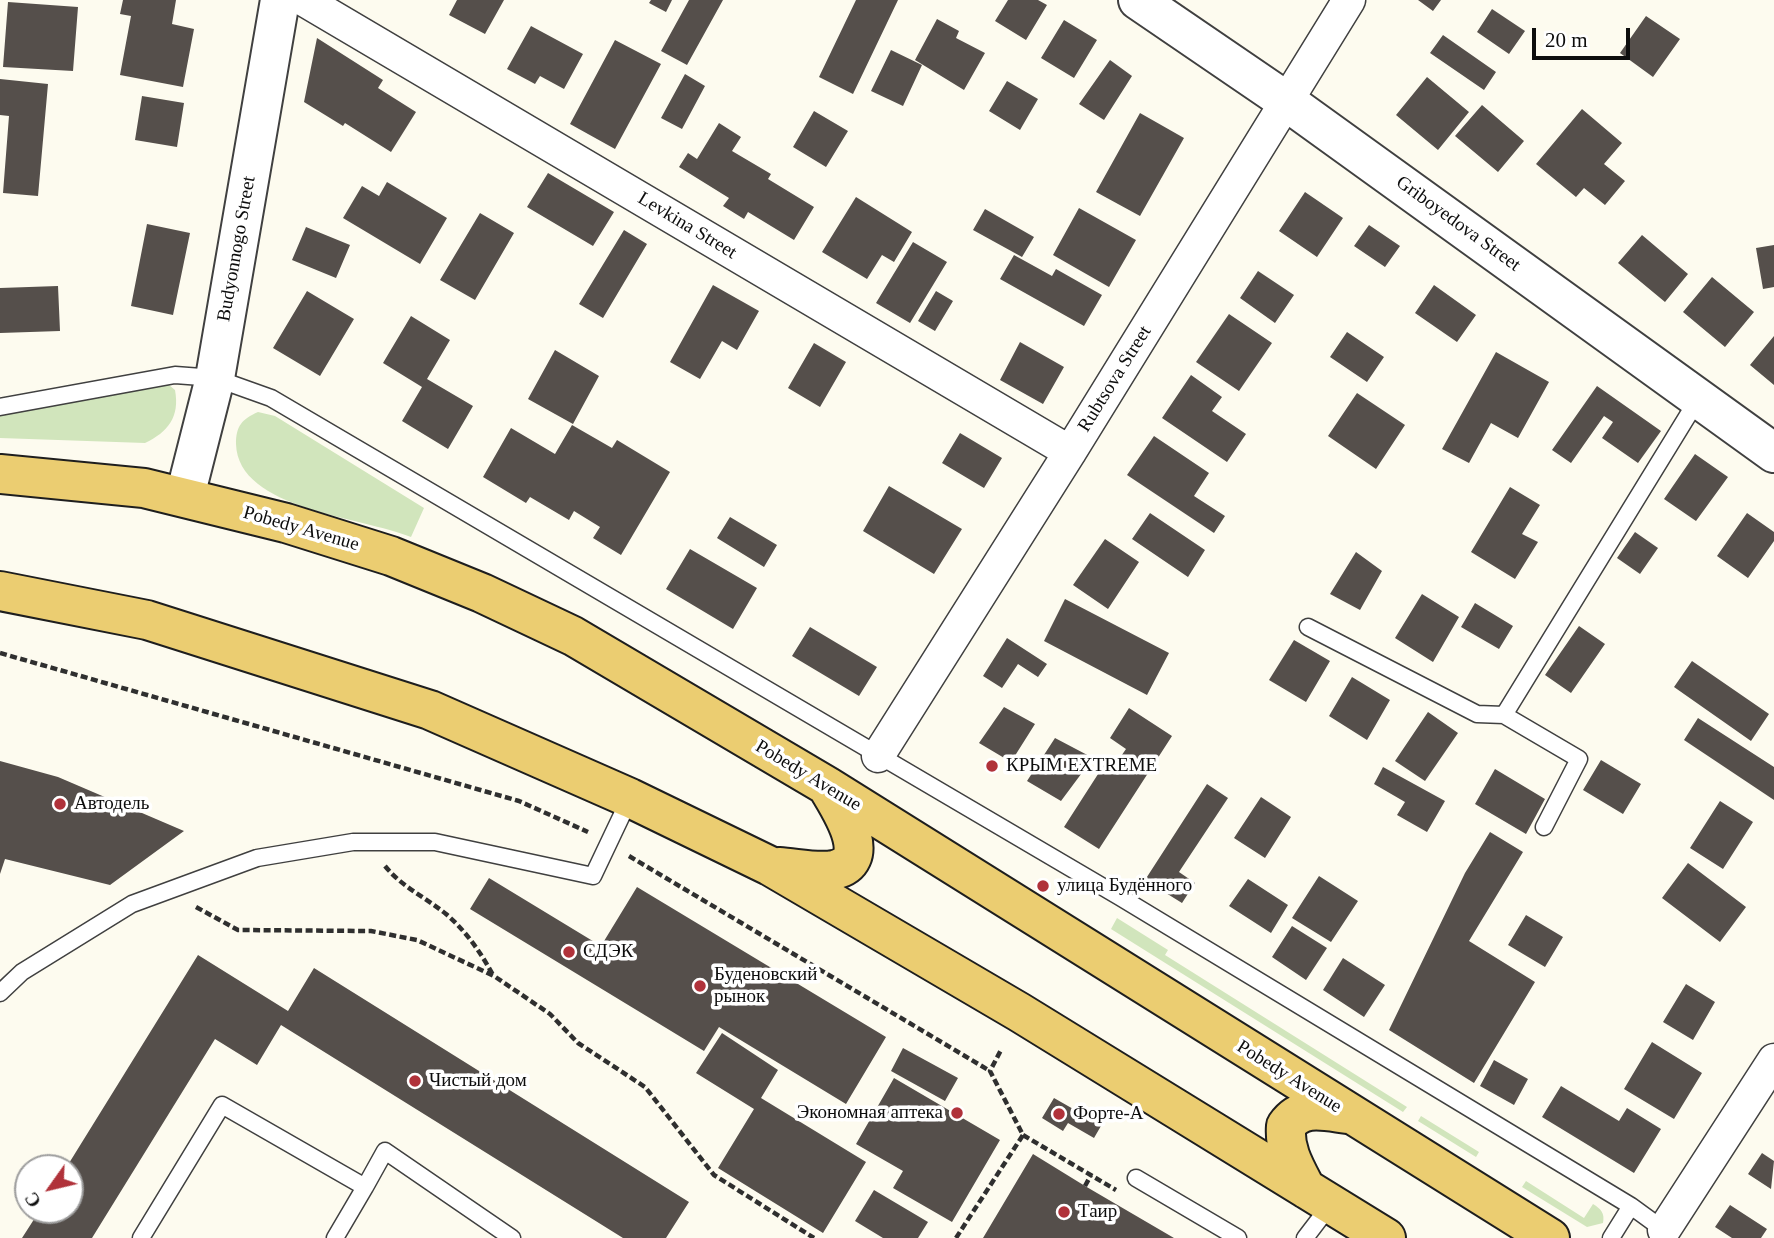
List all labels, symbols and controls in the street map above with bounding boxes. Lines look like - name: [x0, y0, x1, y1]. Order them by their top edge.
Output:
- scale bar: [1536, 14, 1634, 58]
- text: 20 m: [1545, 28, 1588, 52]
- street label: Griboyedova Street: [1391, 171, 1525, 277]
- street label: Budyonnogo Street: [213, 175, 261, 323]
- street label: Levkina Street: [633, 188, 741, 264]
- street label: Rubtsova Street: [1073, 322, 1157, 436]
- street label: Pobedy Avenue: [240, 502, 362, 556]
- street label: Pobedy Avenue: [751, 735, 865, 817]
- place label: КРЫМ EXTREME: [1006, 755, 1157, 777]
- marker: КРЫМ EXTREME: [984, 758, 1000, 774]
- place label: Автодель: [74, 793, 149, 815]
- marker: Автодель: [52, 796, 68, 812]
- place label: улица Будённого: [1057, 875, 1192, 897]
- marker: улица Будённого: [1035, 878, 1051, 894]
- place label: СДЭК: [583, 941, 633, 963]
- marker: СДЭК: [561, 944, 577, 960]
- place label: Буденовский рынок: [714, 964, 817, 1008]
- marker: Буденовский рынок: [692, 978, 708, 994]
- street label: Pobedy Avenue: [1232, 1036, 1346, 1118]
- place label: Чистый дом: [429, 1070, 527, 1092]
- marker: Чистый дом: [407, 1073, 423, 1089]
- place label: Экономная аптека: [797, 1102, 943, 1124]
- place label: Форте-А: [1073, 1103, 1144, 1125]
- marker: Экономная аптека: [949, 1105, 965, 1121]
- marker: Форте-А: [1051, 1106, 1067, 1122]
- north arrow: [14, 1154, 84, 1224]
- text: С: [20, 1188, 45, 1211]
- place label: Таир: [1078, 1201, 1117, 1223]
- marker: Таир: [1056, 1204, 1072, 1220]

